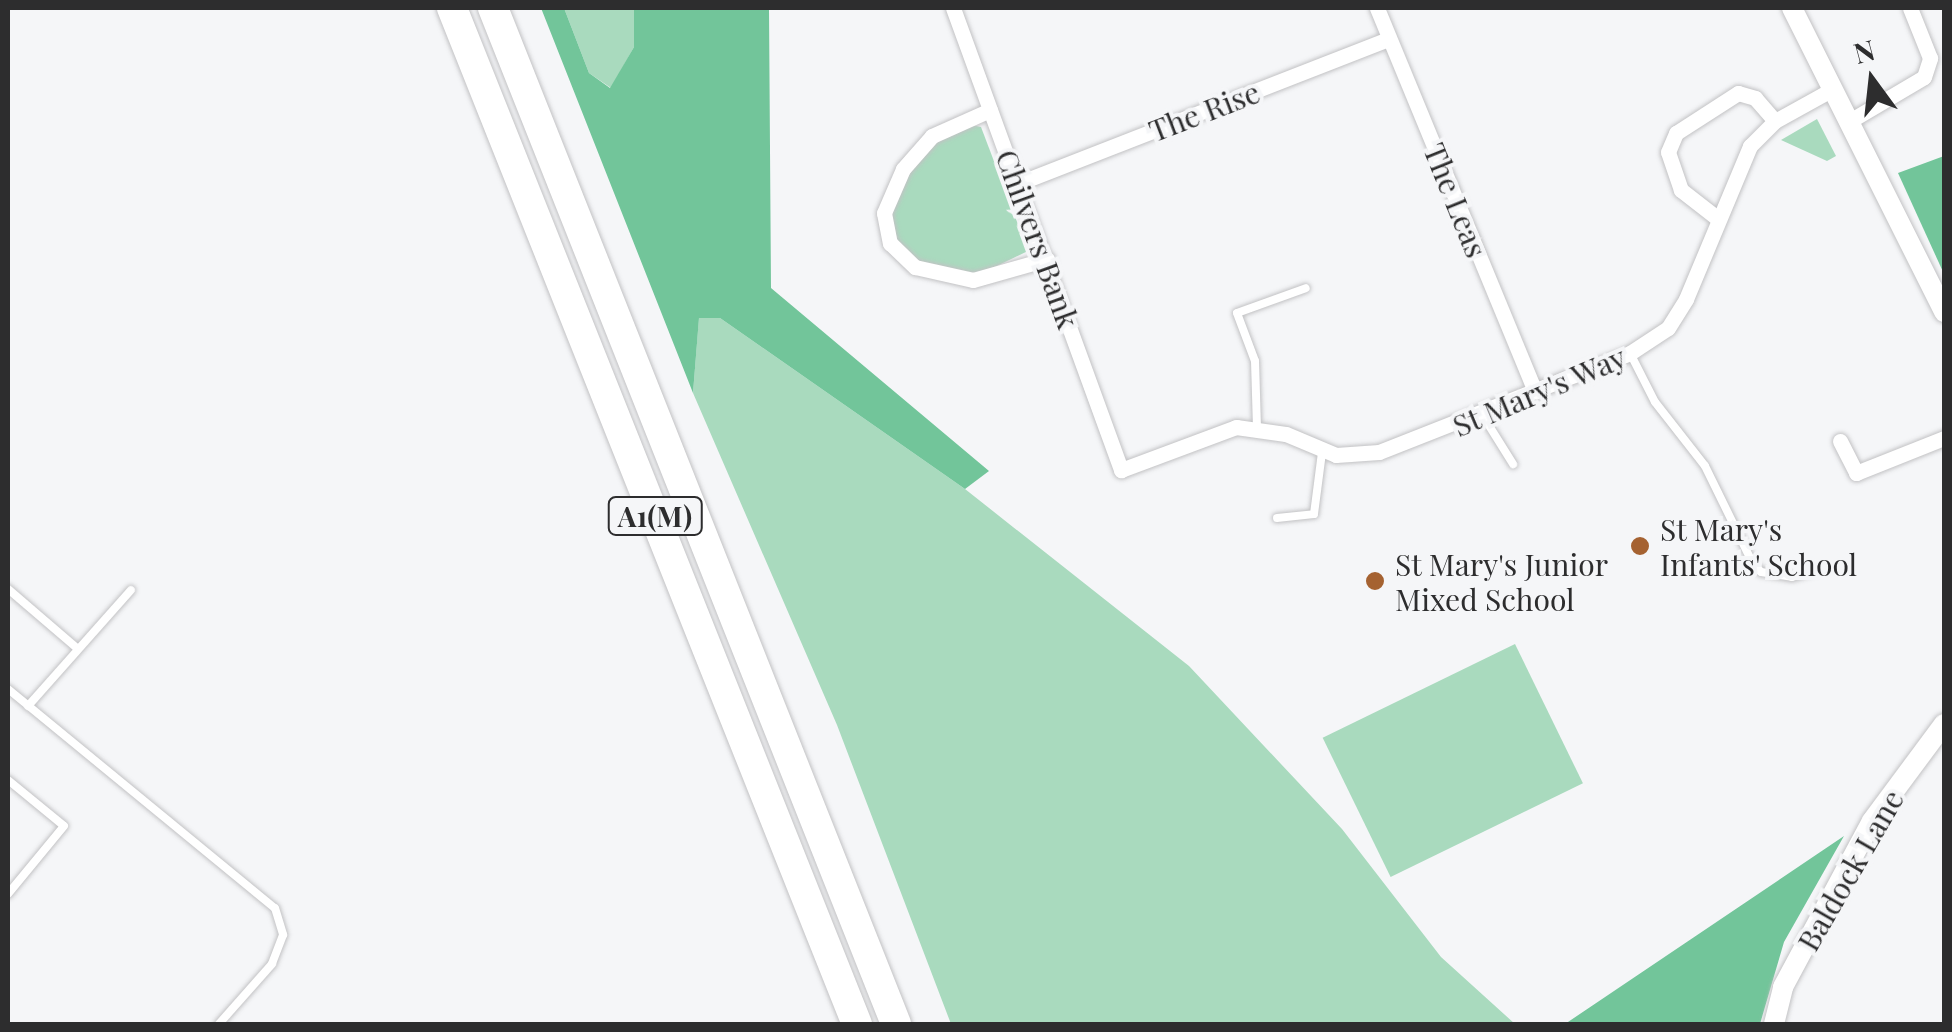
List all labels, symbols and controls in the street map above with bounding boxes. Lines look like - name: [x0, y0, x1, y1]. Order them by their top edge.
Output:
- north arrow: [1822, 30, 1922, 130]
- text: N: [1850, 30, 1879, 71]
- street label: The Rise: [1144, 73, 1264, 149]
- street label: The Leas: [1417, 138, 1495, 262]
- street label: Chilvers Bank: [989, 145, 1087, 333]
- street label: St Mary's Way: [1446, 338, 1632, 444]
- road number: A1(M): [608, 493, 702, 539]
- place label: St Mary's Infants' School: [1660, 511, 1858, 582]
- marker: St Mary's Infants' School: [1629, 535, 1651, 557]
- place label: St Mary's Junior Mixed School: [1395, 546, 1609, 616]
- marker: St Mary's Junior Mixed School: [1364, 570, 1386, 592]
- street label: Baldock Lane: [1789, 783, 1911, 957]

